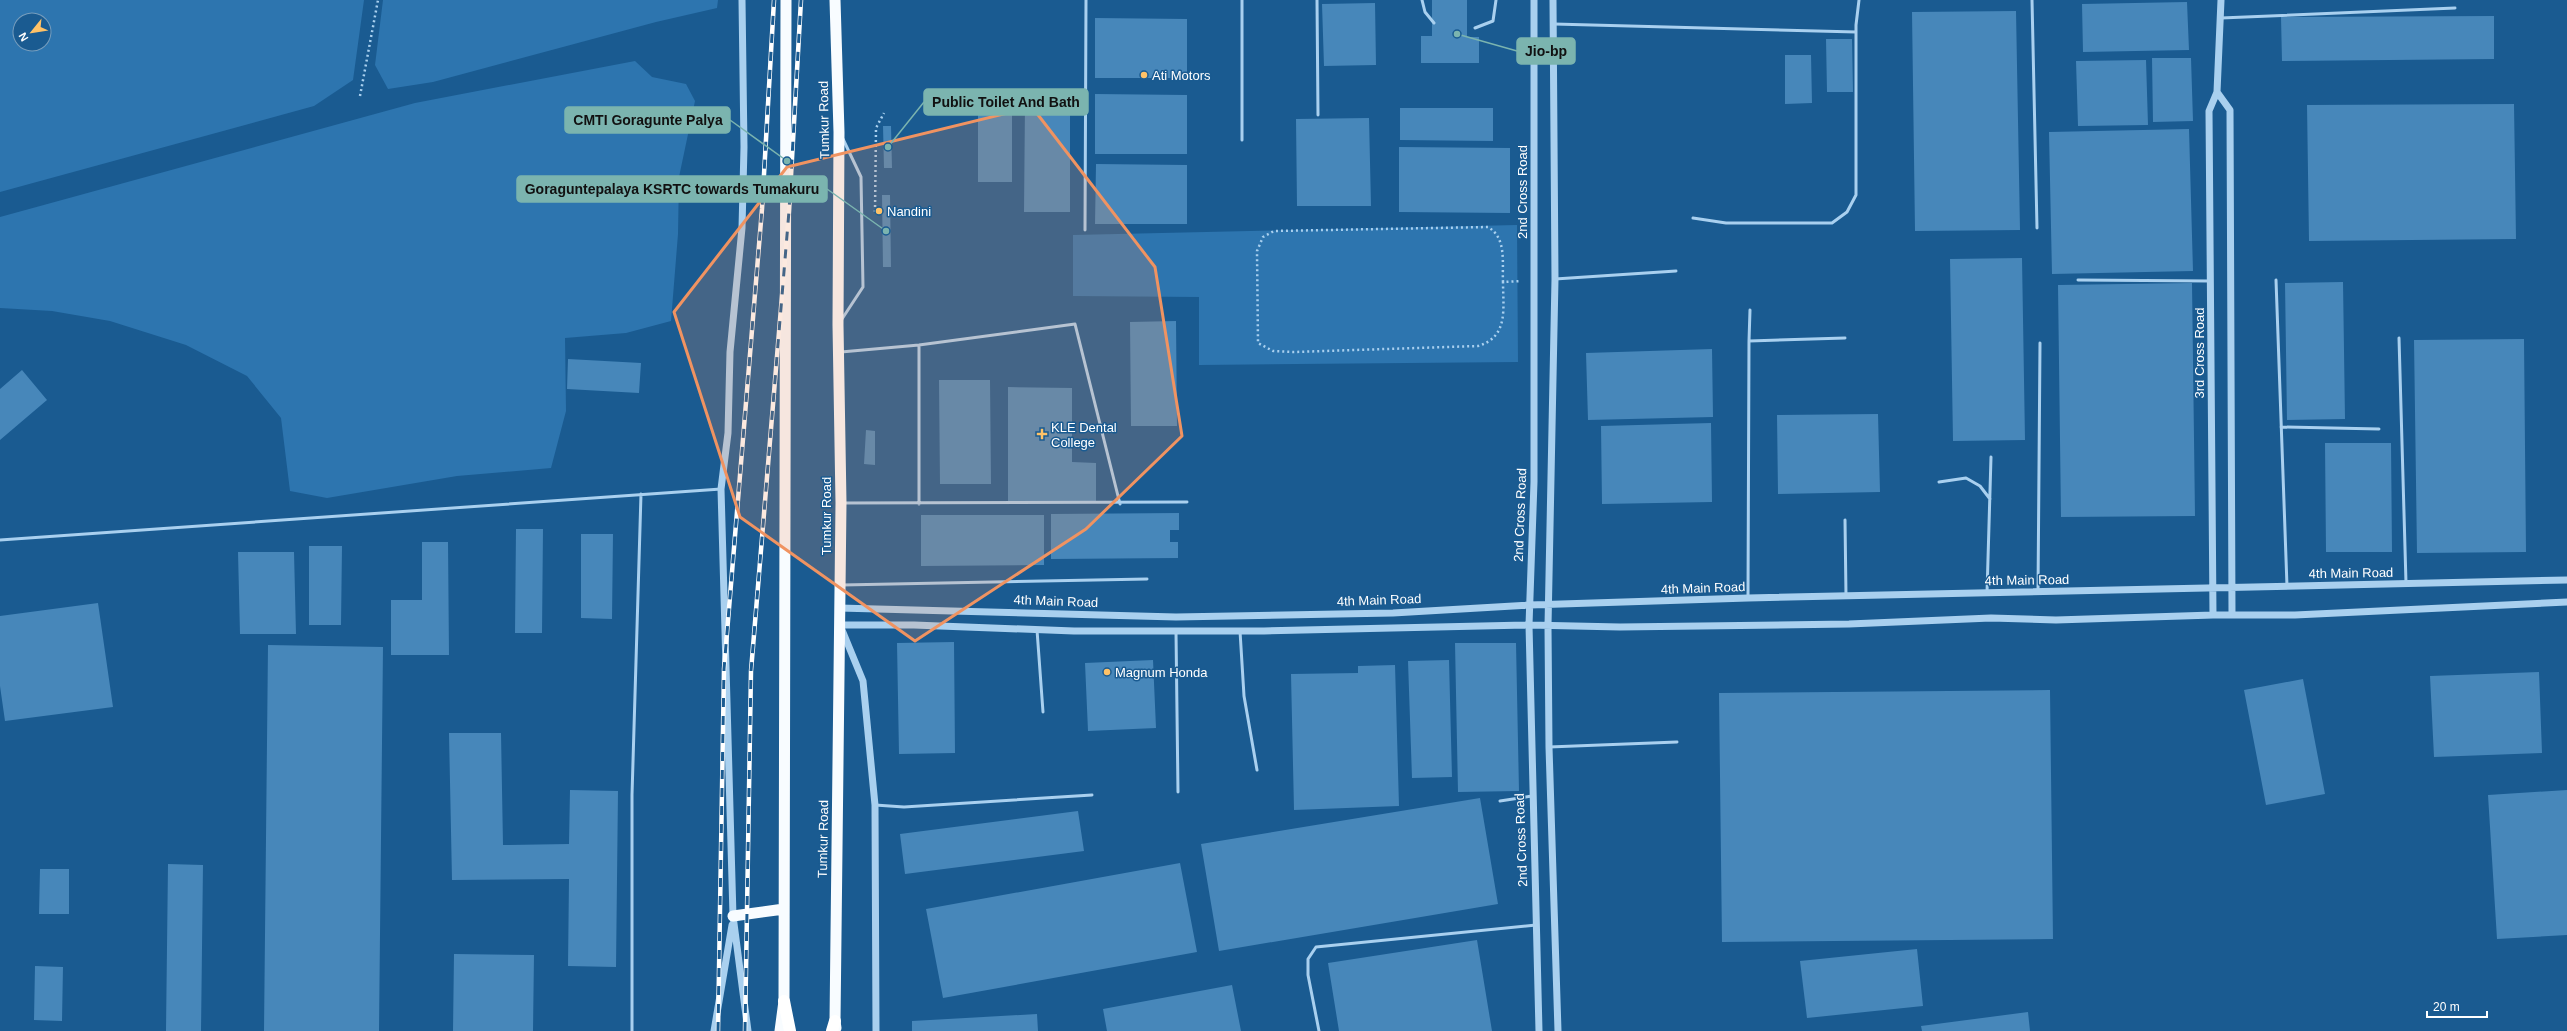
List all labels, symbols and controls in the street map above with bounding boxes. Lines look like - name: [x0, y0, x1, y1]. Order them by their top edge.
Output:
- north arrow: [12, 12, 52, 52]
- text: N: [16, 31, 31, 43]
- callout: Jio-bp: [1517, 38, 1575, 64]
- text: Jio-bp: [1525, 43, 1567, 59]
- place label: Ati Motors: [1152, 68, 1211, 83]
- marker: Ati Motors: [1139, 70, 1149, 80]
- street label: Tumkur Road: [816, 81, 832, 159]
- callout: Public Toilet And Bath: [924, 89, 1088, 115]
- text: Public Toilet And Bath: [932, 94, 1080, 110]
- callout: CMTI Goragunte Palya: [565, 107, 730, 133]
- text: CMTI Goragunte Palya: [573, 112, 723, 128]
- street label: 2nd Cross Road: [1515, 145, 1530, 239]
- callout: Goraguntepalaya KSRTC towards Tumakuru: [517, 176, 827, 202]
- text: Goraguntepalaya KSRTC towards Tumakuru: [525, 181, 819, 197]
- place label: Nandini: [887, 204, 931, 219]
- marker: Nandini: [874, 206, 884, 216]
- street label: 3rd Cross Road: [2192, 307, 2207, 399]
- place label: KLE Dental College: [1051, 420, 1117, 450]
- marker: KLE Dental College: [1036, 428, 1048, 440]
- street label: 2nd Cross Road: [1511, 468, 1529, 562]
- street label: Tumkur Road: [819, 477, 834, 555]
- street label: 4th Main Road: [2309, 565, 2393, 581]
- street label: 4th Main Road: [1985, 572, 2069, 588]
- street label: 4th Main Road: [1660, 579, 1746, 597]
- street label: 4th Main Road: [1336, 591, 1422, 609]
- street label: 4th Main Road: [1013, 592, 1099, 610]
- place label: Magnum Honda: [1115, 665, 1208, 680]
- marker: Magnum Honda: [1102, 667, 1112, 677]
- street label: 2nd Cross Road: [1512, 793, 1530, 887]
- street label: Tumkur Road: [815, 800, 831, 878]
- scale bar: [2427, 993, 2487, 1019]
- text: 20 m: [2433, 1000, 2460, 1014]

